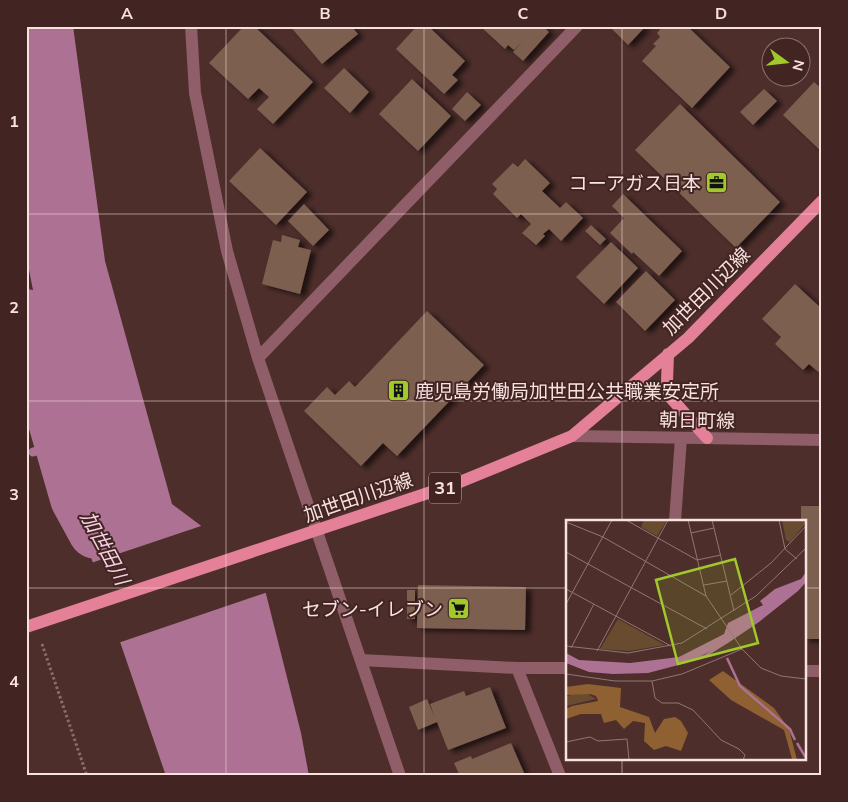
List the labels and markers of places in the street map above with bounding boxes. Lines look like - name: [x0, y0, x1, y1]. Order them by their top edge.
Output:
- place label: コーアガス日本: [569, 171, 701, 195]
- office icon: コーアガス日本: [705, 171, 729, 195]
- building icon: 鹿児島労働局加世田公共職業安定所: [387, 379, 411, 403]
- place label: 鹿児島労働局加世田公共職業安定所: [415, 379, 719, 403]
- place label: セブン-イレブン: [302, 597, 443, 621]
- supermarket icon: セブン-イレブン: [447, 597, 471, 621]

